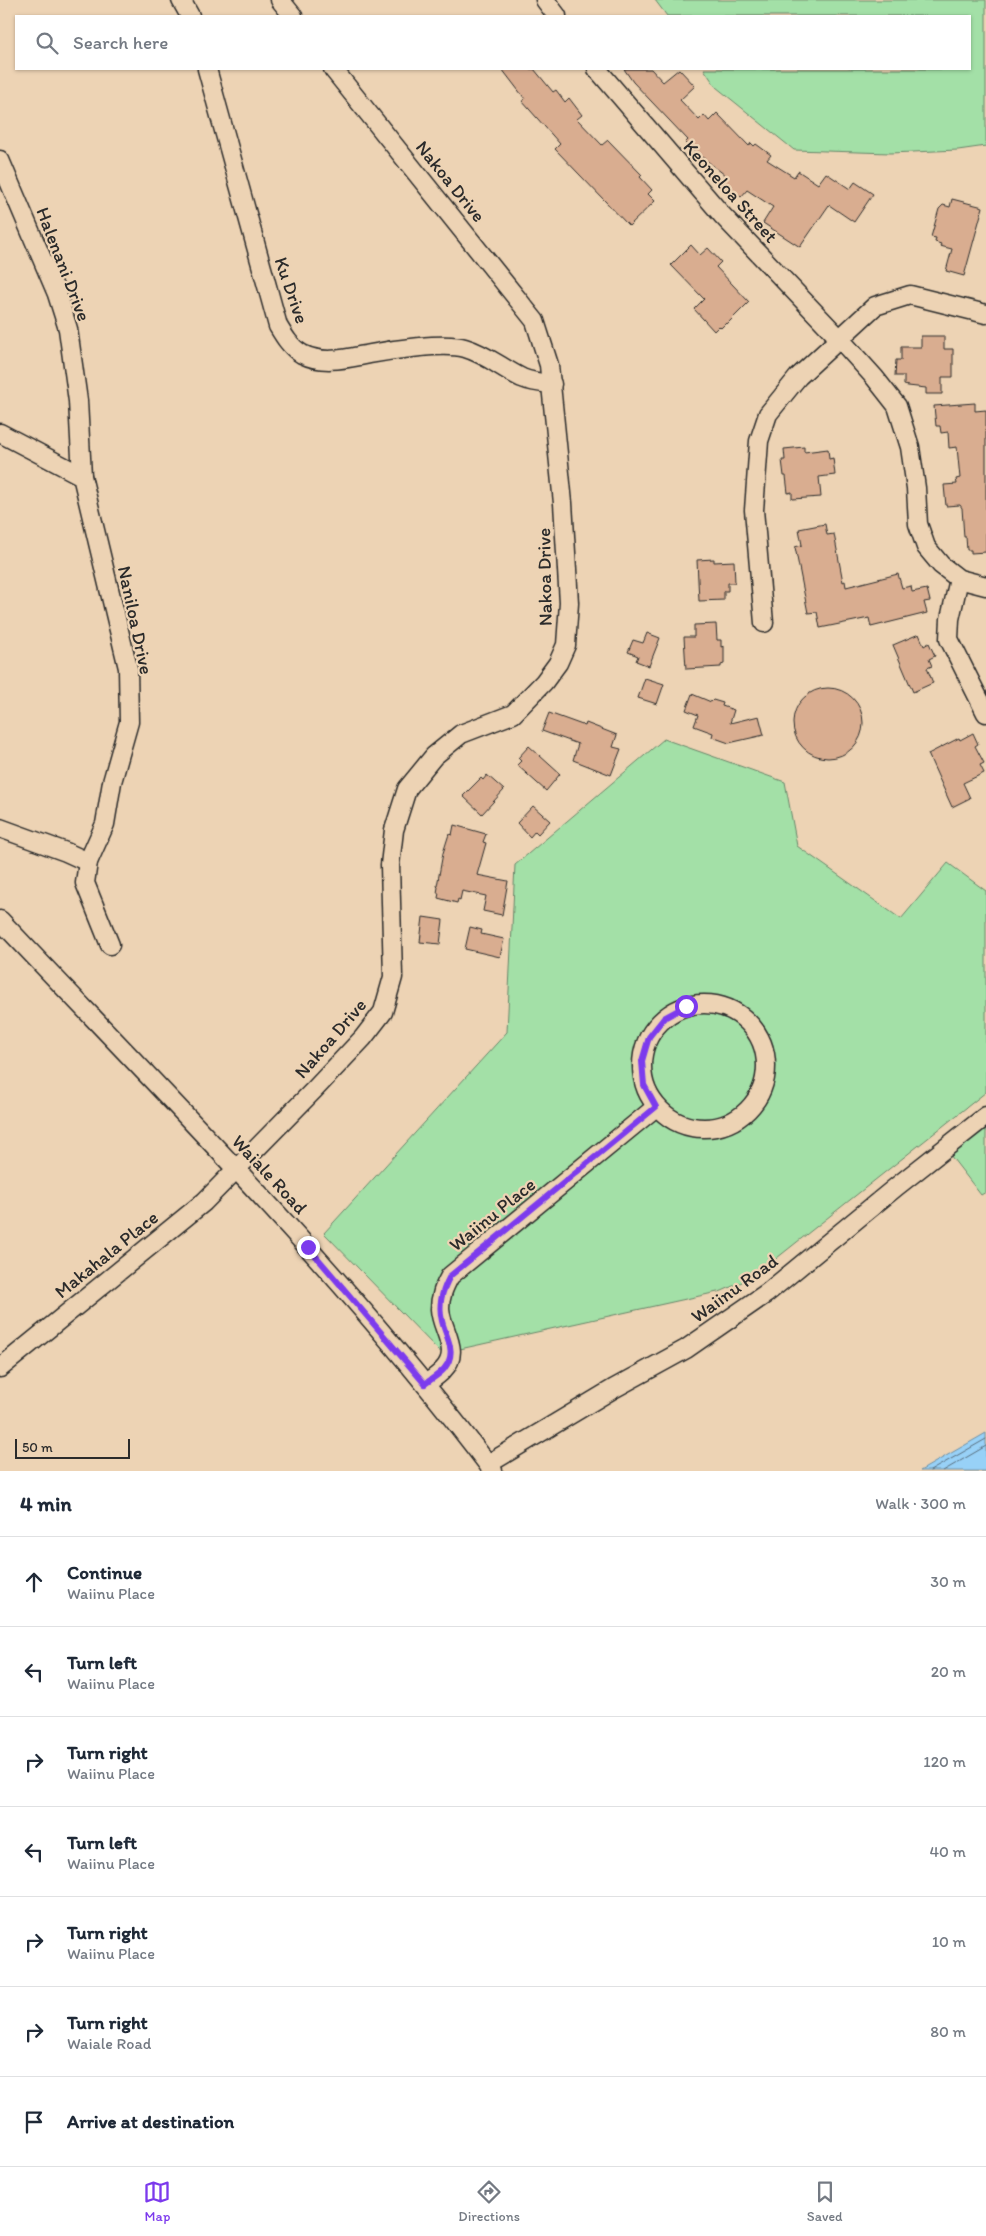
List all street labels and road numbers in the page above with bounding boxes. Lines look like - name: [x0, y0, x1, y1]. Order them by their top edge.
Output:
- street label: Keoneloa Street: [679, 135, 783, 247]
- street label: Nakoa Drive: [411, 136, 490, 227]
- street label: Halenani Drive: [31, 204, 96, 324]
- street label: Ku Drive: [269, 254, 314, 327]
- street label: Nakoa Drive: [532, 528, 557, 626]
- street label: Naniloa Drive: [113, 564, 158, 677]
- street label: Nakoa Drive: [289, 994, 371, 1083]
- street label: Waiale Road: [227, 1130, 312, 1219]
- street label: Waiinu Place: [445, 1173, 540, 1256]
- street label: Makahala Place: [50, 1206, 163, 1303]
- street label: Waiinu Road: [686, 1249, 782, 1328]

